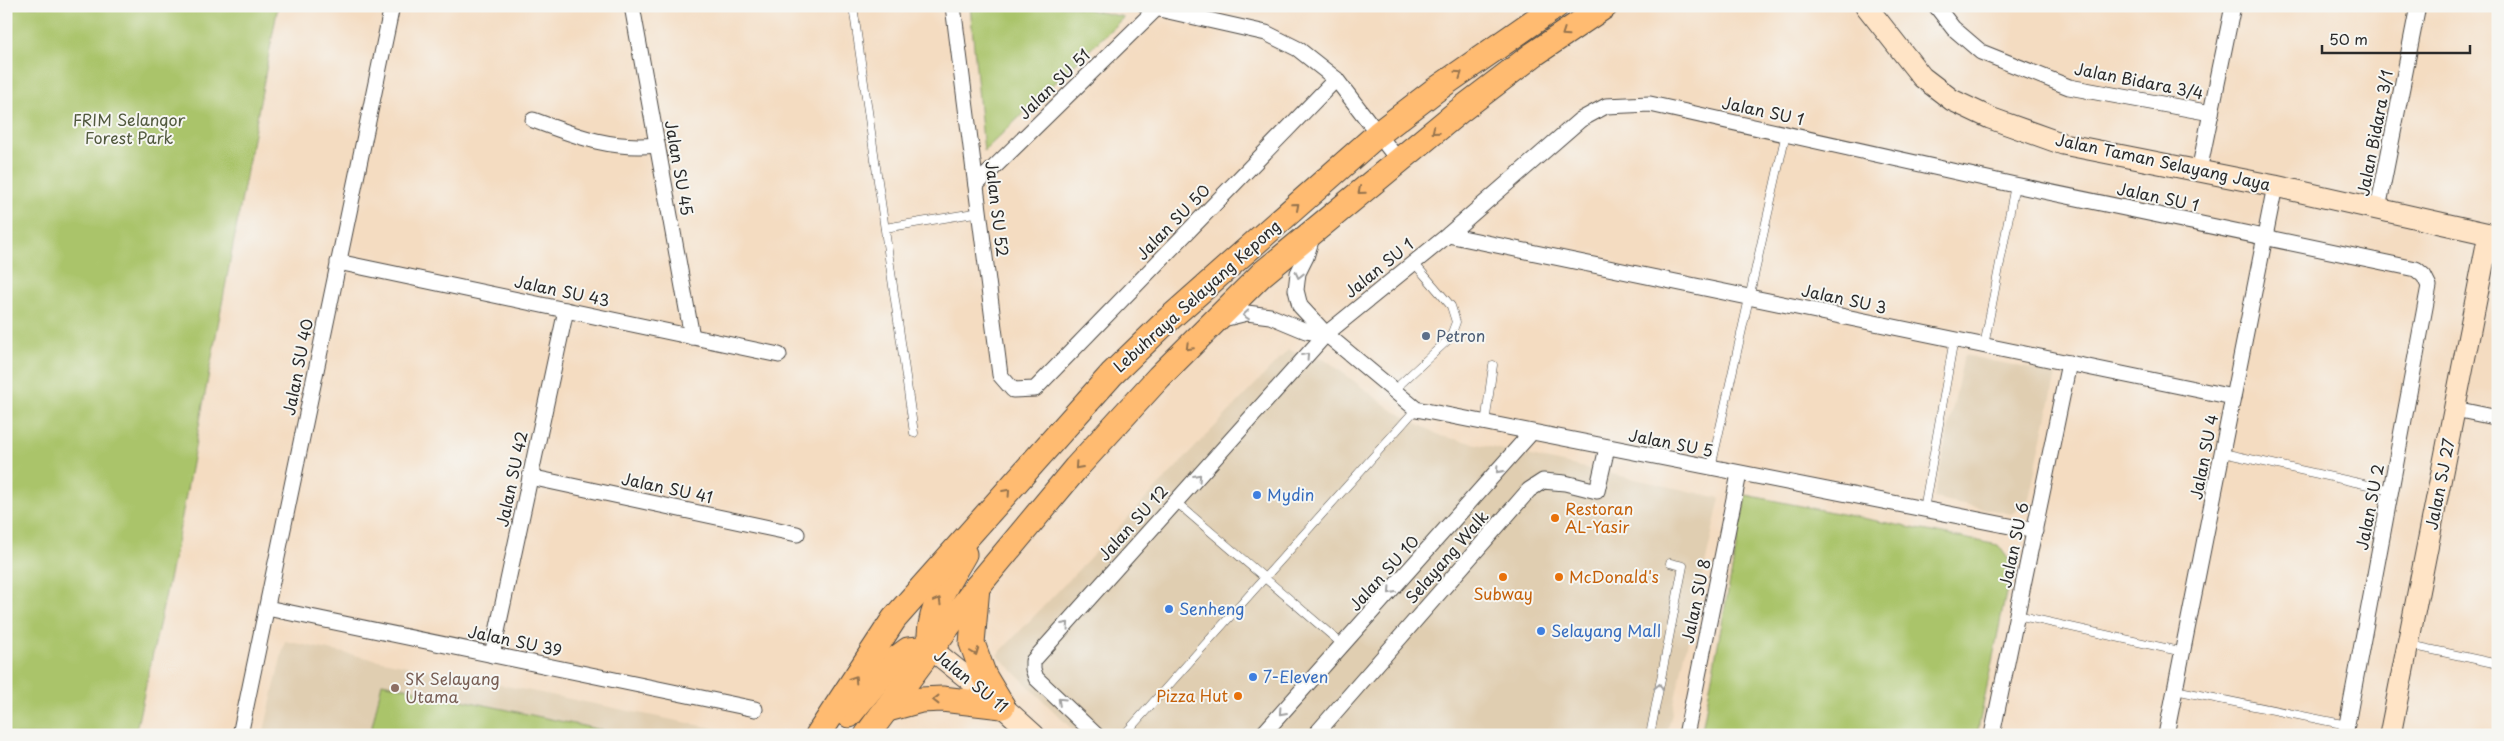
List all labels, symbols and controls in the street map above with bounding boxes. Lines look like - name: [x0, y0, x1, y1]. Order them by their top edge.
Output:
- scale bar: [2322, 22, 2469, 54]
- one-way arrow: [1561, 27, 1570, 37]
- text: 50 m: [2329, 27, 2368, 50]
- street label: Jalan SU 51: [1012, 43, 1095, 124]
- street label: Jalan Bidara 3/4: [2073, 56, 2206, 104]
- street label: Jalan Bidara 3/1: [2350, 68, 2398, 198]
- one-way arrow: [1453, 71, 1463, 80]
- street label: Jalan SU 1: [1720, 90, 1806, 130]
- park label: FRIM Selangor Forest Park: [73, 107, 185, 149]
- street label: Jalan SU 45: [660, 118, 700, 217]
- one-way arrow: [1431, 125, 1440, 134]
- street label: Jalan Taman Selayang Jaya: [2054, 127, 2273, 196]
- street label: Jalan SU 52: [980, 160, 1016, 258]
- street label: Jalan SU 1: [2115, 176, 2201, 216]
- street label: Jalan SU 50: [1130, 178, 1215, 265]
- one-way arrow: [1358, 185, 1367, 194]
- one-way arrow: [1291, 203, 1300, 212]
- street label: Lebuhraya Selayang Kepong: [1107, 213, 1285, 377]
- street label: Jalan SU 1: [1339, 232, 1418, 303]
- street label: Jalan SU 43: [512, 268, 612, 312]
- one-way arrow: [1294, 271, 1305, 280]
- street label: Jalan SU 3: [1799, 277, 1889, 319]
- one-way arrow: [1241, 309, 1249, 320]
- street label: Jalan SU 40: [276, 316, 318, 417]
- place label: Petron: [1436, 323, 1485, 347]
- marker: Petron: [1420, 330, 1432, 342]
- one-way arrow: [1186, 341, 1195, 350]
- one-way arrow: [1300, 353, 1309, 362]
- street label: Jalan SU 4: [2183, 412, 2223, 502]
- street label: Jalan SU 5: [1627, 422, 1716, 462]
- street label: Jalan SU 42: [489, 429, 533, 529]
- street label: Jalan SJ 27: [2418, 436, 2460, 532]
- one-way arrow: [1075, 461, 1084, 470]
- street label: Jalan SU 2: [2349, 462, 2389, 552]
- one-way arrow: [1496, 464, 1505, 473]
- street label: Jalan SU 41: [619, 466, 715, 508]
- one-way arrow: [1192, 474, 1201, 483]
- street label: Jalan SU 12: [1092, 479, 1173, 565]
- place label: Mydin: [1267, 482, 1314, 506]
- one-way arrow: [1001, 489, 1010, 498]
- marker: Mydin: [1251, 489, 1263, 501]
- place label: Restoran AL-Yasir: [1565, 496, 1633, 538]
- street label: Jalan SU 6: [1992, 500, 2034, 590]
- street label: Selayang Walk: [1399, 504, 1494, 608]
- marker: Restoran AL-Yasir: [1549, 512, 1561, 524]
- street label: Jalan SU 10: [1343, 529, 1424, 616]
- street label: Jalan SU 8: [1674, 556, 1716, 645]
- place label: McDonald's: [1569, 564, 1659, 588]
- marker: Subway: [1497, 571, 1509, 583]
- marker: McDonald's: [1553, 571, 1565, 583]
- place label: Subway: [1473, 581, 1533, 605]
- one-way arrow: [1388, 585, 1397, 594]
- place label: Senheng: [1179, 596, 1245, 620]
- one-way arrow: [932, 597, 942, 606]
- marker: Senheng: [1163, 603, 1175, 615]
- street label: Jalan SU 39: [466, 618, 564, 662]
- place label: Selayang Mall: [1551, 618, 1661, 642]
- one-way arrow: [1060, 621, 1069, 630]
- marker: Selayang Mall: [1535, 625, 1547, 637]
- street label: Jalan SU 11: [929, 643, 1014, 718]
- one-way arrow: [969, 647, 979, 656]
- place label: 7-Eleven: [1263, 664, 1328, 688]
- place label: SK Selayang Utama: [405, 666, 500, 708]
- marker: 7-Eleven: [1247, 671, 1259, 683]
- one-way arrow: [848, 676, 857, 685]
- marker: SK Selayang Utama: [389, 682, 401, 694]
- one-way arrow: [1653, 682, 1664, 691]
- place label: Pizza Hut: [1156, 683, 1228, 707]
- marker: Pizza Hut: [1232, 690, 1244, 702]
- one-way arrow: [932, 695, 940, 705]
- one-way arrow: [1057, 698, 1066, 707]
- one-way arrow: [1279, 706, 1288, 715]

